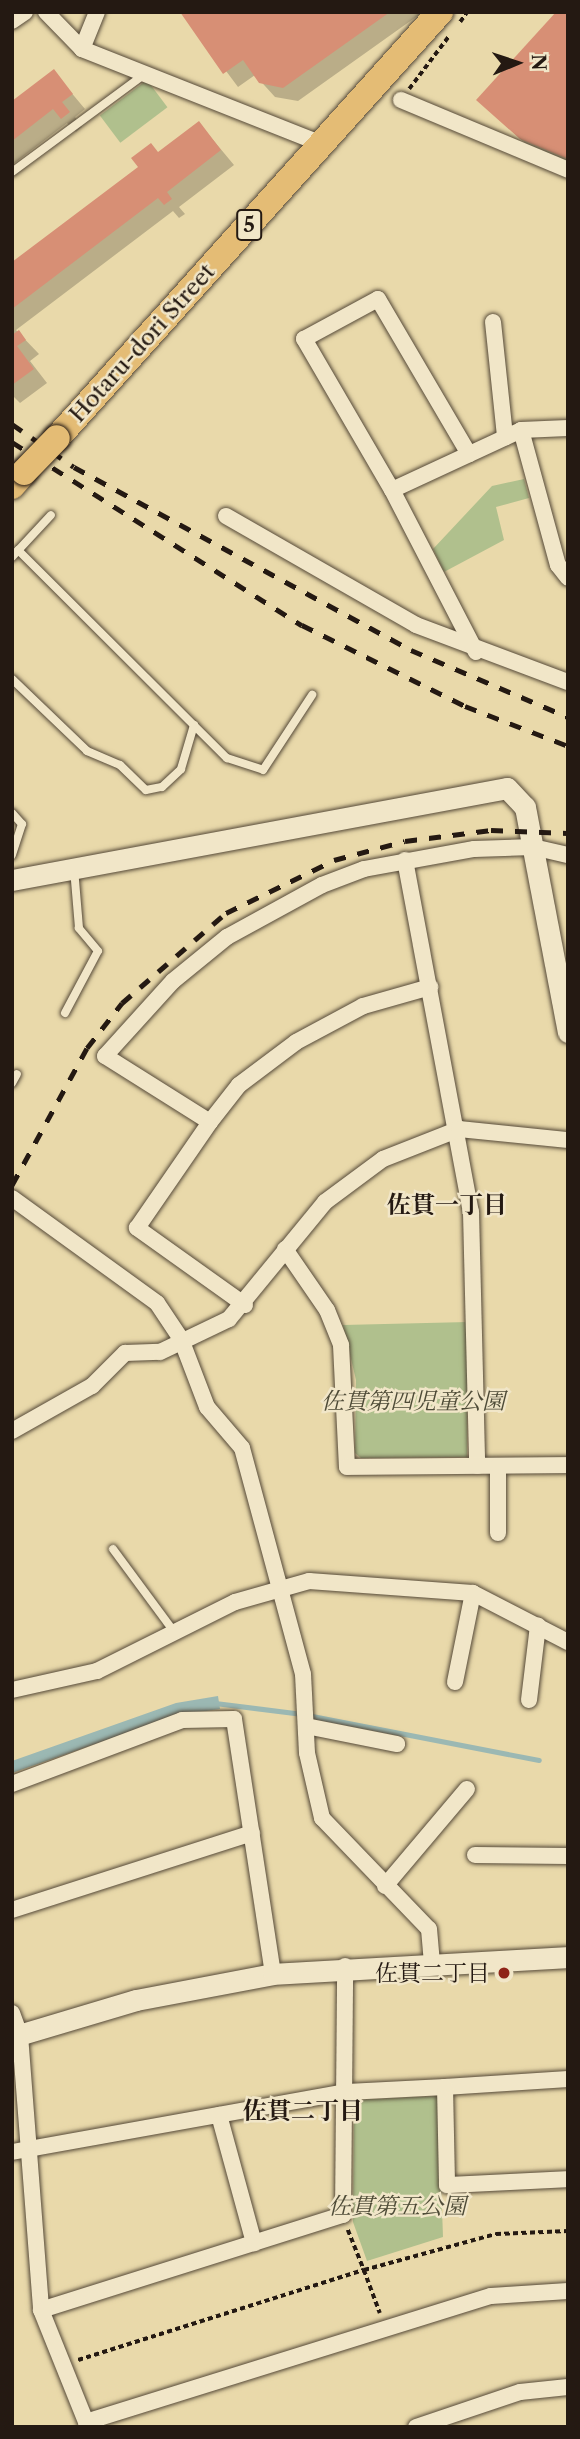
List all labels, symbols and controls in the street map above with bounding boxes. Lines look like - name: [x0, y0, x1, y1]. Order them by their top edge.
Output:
- north arrow: [482, 28, 552, 98]
- text: N: [527, 54, 550, 71]
- road number: 5: [235, 208, 263, 243]
- street label: Hotaru-dori Street: [63, 258, 221, 428]
- district label: 佐貫一丁目: [387, 1191, 507, 1219]
- park label: 佐貫第四児童公園: [321, 1387, 505, 1415]
- place label: 佐貫二丁目: [375, 1959, 490, 1987]
- marker: 佐貫二丁目: [496, 1965, 512, 1981]
- district label: 佐貫二丁目: [243, 2097, 363, 2125]
- park label: 佐貫第五公園: [328, 2192, 466, 2220]

